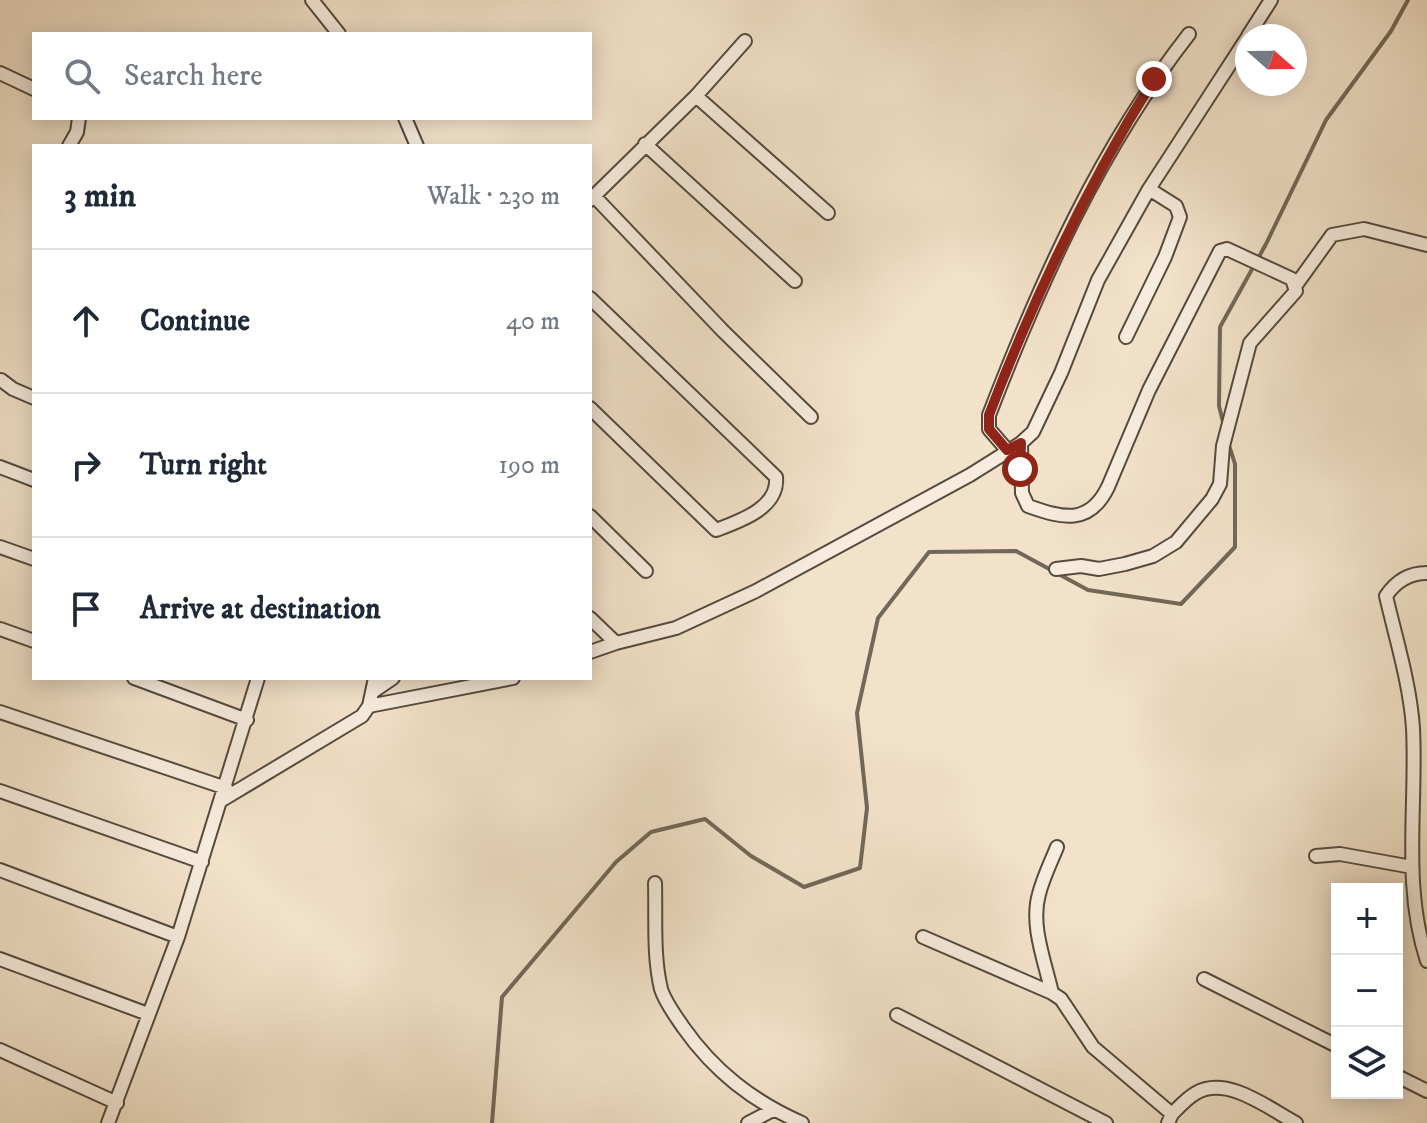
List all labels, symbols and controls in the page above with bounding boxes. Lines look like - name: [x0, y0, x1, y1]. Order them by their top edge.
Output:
- north arrow: [1235, 24, 1307, 96]
- search box: [32, 32, 592, 120]
- icon: search: [60, 54, 104, 98]
- text: Search here: [124, 58, 263, 95]
- route end: [1136, 61, 1172, 97]
- text: 3 min: [64, 175, 136, 217]
- text: Walk · 230 m: [427, 180, 560, 213]
- icon: ahead: [64, 299, 108, 343]
- text: Continue: [140, 303, 250, 340]
- text: 40 m: [506, 305, 560, 338]
- icon: right: [64, 443, 108, 487]
- text: Turn right: [140, 447, 267, 484]
- text: 190 m: [498, 449, 560, 482]
- route start: [1002, 451, 1038, 487]
- icon: arrive: [64, 587, 108, 631]
- text: Arrive at destination: [140, 591, 381, 628]
- map controls: [1331, 883, 1403, 1099]
- button: +: [1331, 883, 1403, 955]
- button: −: [1331, 955, 1403, 1027]
- button: layers: [1331, 1027, 1403, 1099]

